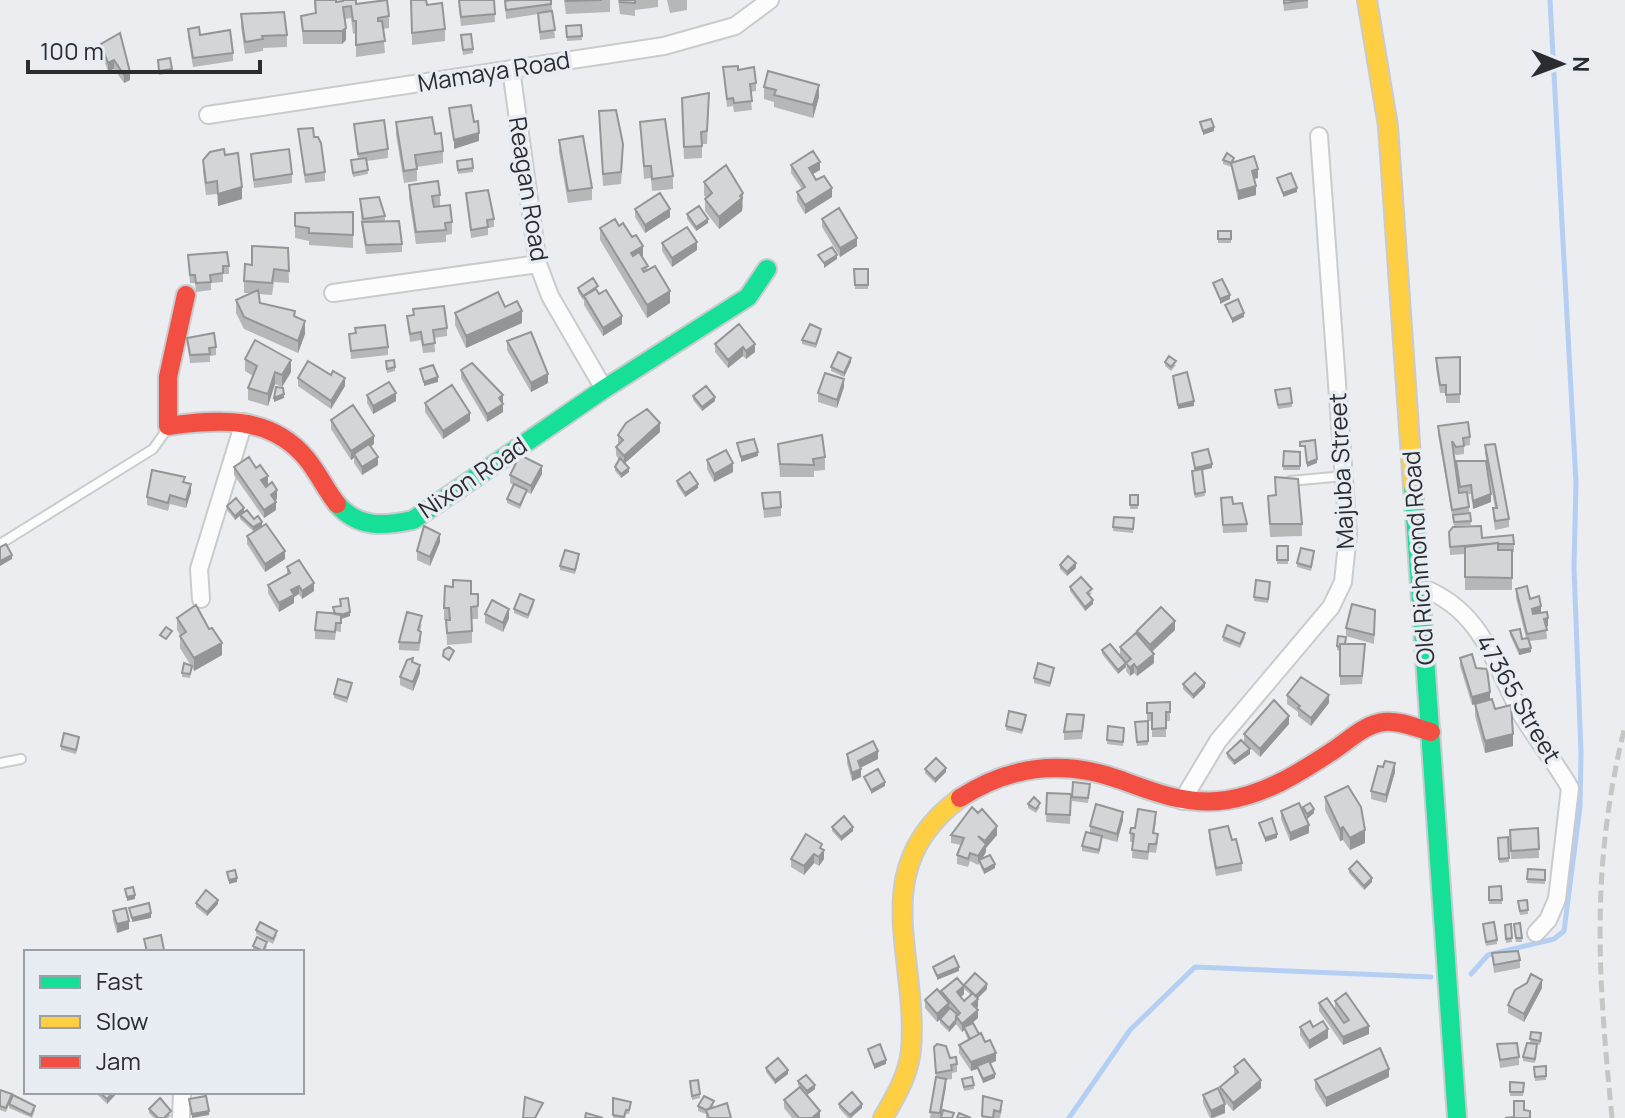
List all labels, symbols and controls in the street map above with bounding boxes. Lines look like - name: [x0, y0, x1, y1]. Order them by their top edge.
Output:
- scale bar: [28, 24, 260, 74]
- north arrow: [1521, 24, 1601, 104]
- text: 100 m: [40, 34, 104, 67]
- street label: Mamaya Road: [415, 42, 572, 99]
- text: N: [1566, 56, 1596, 73]
- street label: Reagan Road: [502, 114, 557, 263]
- street label: Majuba Street: [1320, 392, 1361, 550]
- street label: Nixon Road: [411, 428, 533, 525]
- street label: Old Richmond Road: [1394, 450, 1441, 666]
- street label: 47365 Street: [1469, 628, 1569, 769]
- legend: [24, 950, 304, 1094]
- text: Fast: [96, 964, 143, 997]
- text: Slow: [96, 1004, 149, 1037]
- text: Jam: [96, 1044, 141, 1077]

